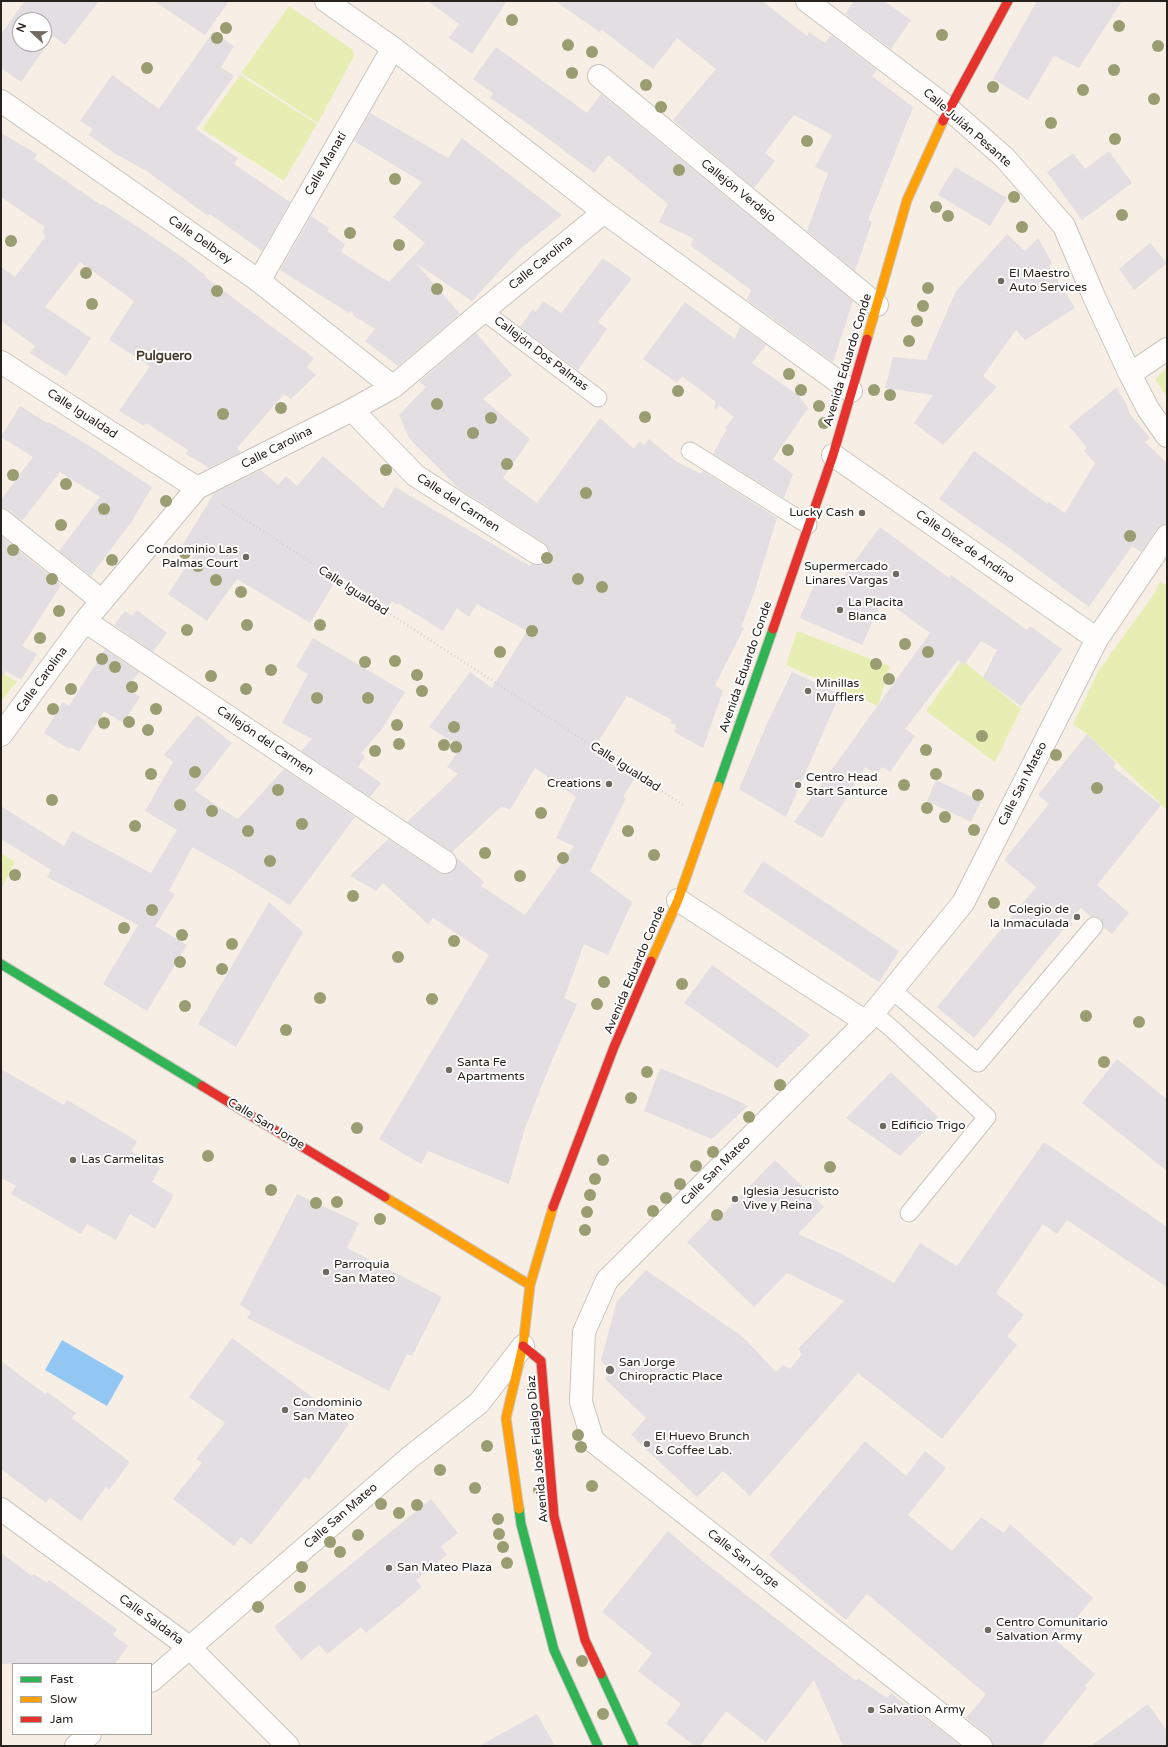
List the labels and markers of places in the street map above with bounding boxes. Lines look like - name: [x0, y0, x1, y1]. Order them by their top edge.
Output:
- place label: El Maestro Auto Services: [1009, 267, 1087, 295]
- marker: El Maestro Auto Services: [996, 276, 1006, 286]
- place label: Lucky Cash: [789, 506, 854, 520]
- marker: Lucky Cash: [857, 508, 867, 518]
- place label: Condominio Las Palmas Court: [146, 543, 238, 571]
- marker: Condominio Las Palmas Court: [241, 552, 251, 562]
- place label: Supermercado Linares Vargas: [804, 560, 888, 588]
- marker: Supermercado Linares Vargas: [891, 569, 901, 579]
- place label: La Placita Blanca: [848, 596, 903, 624]
- marker: La Placita Blanca: [835, 605, 845, 615]
- place label: Minillas Mufflers: [816, 677, 864, 705]
- marker: Minillas Mufflers: [803, 686, 813, 696]
- place label: Centro Head Start Santurce: [806, 771, 888, 799]
- place label: Creations: [547, 777, 601, 791]
- marker: Creations: [604, 779, 614, 789]
- marker: Centro Head Start Santurce: [793, 780, 803, 790]
- place label: Colegio de la Inmaculada: [990, 903, 1069, 931]
- marker: Colegio de la Inmaculada: [1072, 912, 1082, 922]
- place label: Santa Fe Apartments: [457, 1056, 525, 1084]
- marker: Santa Fe Apartments: [444, 1065, 454, 1075]
- place label: Edificio Trigo: [891, 1119, 966, 1133]
- marker: Edificio Trigo: [878, 1121, 888, 1131]
- place label: Las Carmelitas: [81, 1153, 164, 1167]
- marker: Las Carmelitas: [68, 1155, 78, 1165]
- place label: Iglesia Jesucristo Vive y Reina: [743, 1185, 839, 1213]
- marker: Iglesia Jesucristo Vive y Reina: [730, 1194, 740, 1204]
- place label: Parroquia San Mateo: [334, 1258, 395, 1286]
- marker: Parroquia San Mateo: [321, 1267, 331, 1277]
- place label: San Jorge Chiropractic Place: [619, 1356, 723, 1384]
- marker: San Jorge Chiropractic Place: [604, 1364, 616, 1376]
- place label: Condominio San Mateo: [293, 1396, 362, 1424]
- marker: Condominio San Mateo: [280, 1405, 290, 1415]
- place label: El Huevo Brunch & Coffee Lab.: [655, 1430, 750, 1458]
- marker: El Huevo Brunch & Coffee Lab.: [642, 1439, 652, 1449]
- place label: San Mateo Plaza: [397, 1561, 492, 1575]
- marker: San Mateo Plaza: [384, 1563, 394, 1573]
- place label: Centro Comunitario Salvation Army: [996, 1616, 1108, 1644]
- marker: Centro Comunitario Salvation Army: [983, 1625, 993, 1635]
- place label: Salvation Army: [879, 1703, 965, 1717]
- marker: Salvation Army: [866, 1705, 876, 1715]

